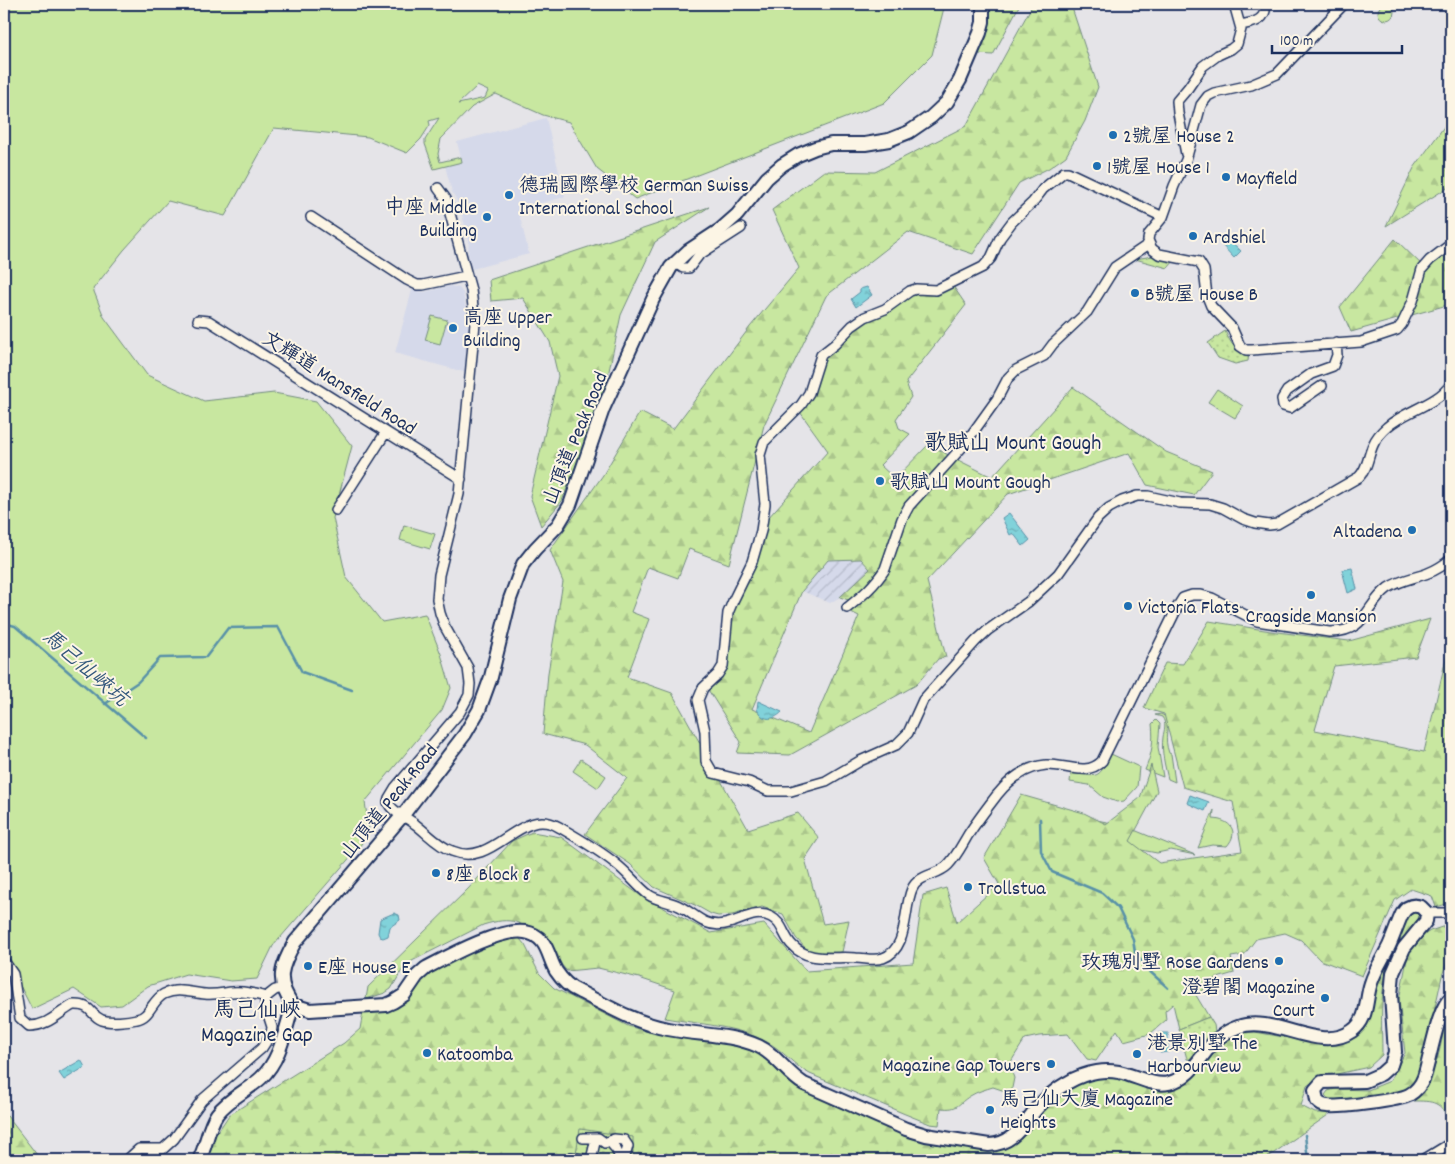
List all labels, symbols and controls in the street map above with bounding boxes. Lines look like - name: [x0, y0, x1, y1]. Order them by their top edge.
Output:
- scale bar: [1272, 22, 1402, 54]
- text: 100 m: [1280, 31, 1313, 53]
- place label: 2號屋 House 2: [1123, 124, 1235, 152]
- marker: 2號屋 House 2: [1107, 129, 1119, 141]
- place label: 1號屋 House 1: [1107, 155, 1210, 183]
- marker: 1號屋 House 1: [1091, 160, 1103, 172]
- place label: Mayfield: [1236, 166, 1297, 194]
- marker: Mayfield: [1220, 171, 1232, 183]
- place label: 德瑞國際學校 German Swiss International School: [519, 173, 749, 224]
- marker: 德瑞國際學校 German Swiss International School: [503, 189, 515, 201]
- place label: 中座 Middle Building: [385, 195, 477, 246]
- marker: 中座 Middle Building: [481, 211, 493, 223]
- place label: Ardshiel: [1203, 225, 1266, 253]
- marker: Ardshiel: [1187, 230, 1199, 242]
- place label: B號屋 House B: [1145, 282, 1258, 310]
- marker: B號屋 House B: [1129, 287, 1141, 299]
- place label: 高座 Upper Building: [463, 305, 552, 356]
- marker: 高座 Upper Building: [447, 322, 459, 334]
- street label: 文輝道 Mansfield Road: [256, 326, 421, 443]
- street label: 山頂道 Peak Road: [537, 368, 616, 510]
- district label: 歌賦山 Mount Gough: [925, 429, 1101, 460]
- place label: 歌賦山 Mount Gough: [890, 470, 1051, 498]
- marker: 歌賦山 Mount Gough: [874, 475, 886, 487]
- place label: Altadena: [1333, 519, 1403, 547]
- marker: Altadena: [1406, 524, 1418, 536]
- marker: Cragside Mansion: [1305, 589, 1317, 601]
- place label: Victoria Flats: [1138, 595, 1240, 623]
- marker: Victoria Flats: [1122, 600, 1134, 612]
- place label: Cragside Mansion: [1246, 604, 1376, 632]
- water label: 馬己仙峽坑: [35, 624, 135, 716]
- street label: 山頂道 Peak Road: [335, 739, 446, 867]
- place label: 8座 Block 8: [446, 862, 531, 890]
- marker: 8座 Block 8: [430, 867, 442, 879]
- place label: Trollstua: [978, 876, 1046, 904]
- marker: Trollstua: [962, 881, 974, 893]
- place label: 玫瑰別墅 Rose Gardens: [1081, 950, 1269, 978]
- place label: E座 House E: [318, 955, 410, 983]
- marker: 玫瑰別墅 Rose Gardens: [1273, 955, 1285, 967]
- marker: E座 House E: [302, 960, 314, 972]
- place label: 澄碧閣 Magazine Court: [1182, 975, 1315, 1026]
- marker: 澄碧閣 Magazine Court: [1319, 992, 1331, 1004]
- district label: 馬己仙峽 Magazine Gap: [201, 996, 313, 1052]
- place label: 港景別墅 The Harbourview: [1147, 1031, 1258, 1082]
- place label: Katoomba: [437, 1042, 513, 1070]
- marker: Katoomba: [421, 1047, 433, 1059]
- marker: 港景別墅 The Harbourview: [1131, 1048, 1143, 1060]
- place label: Magazine Gap Towers: [882, 1053, 1041, 1081]
- marker: Magazine Gap Towers: [1045, 1058, 1057, 1070]
- place label: 馬己仙大廈 Magazine Heights: [1000, 1087, 1173, 1138]
- marker: 馬己仙大廈 Magazine Heights: [984, 1104, 996, 1116]

